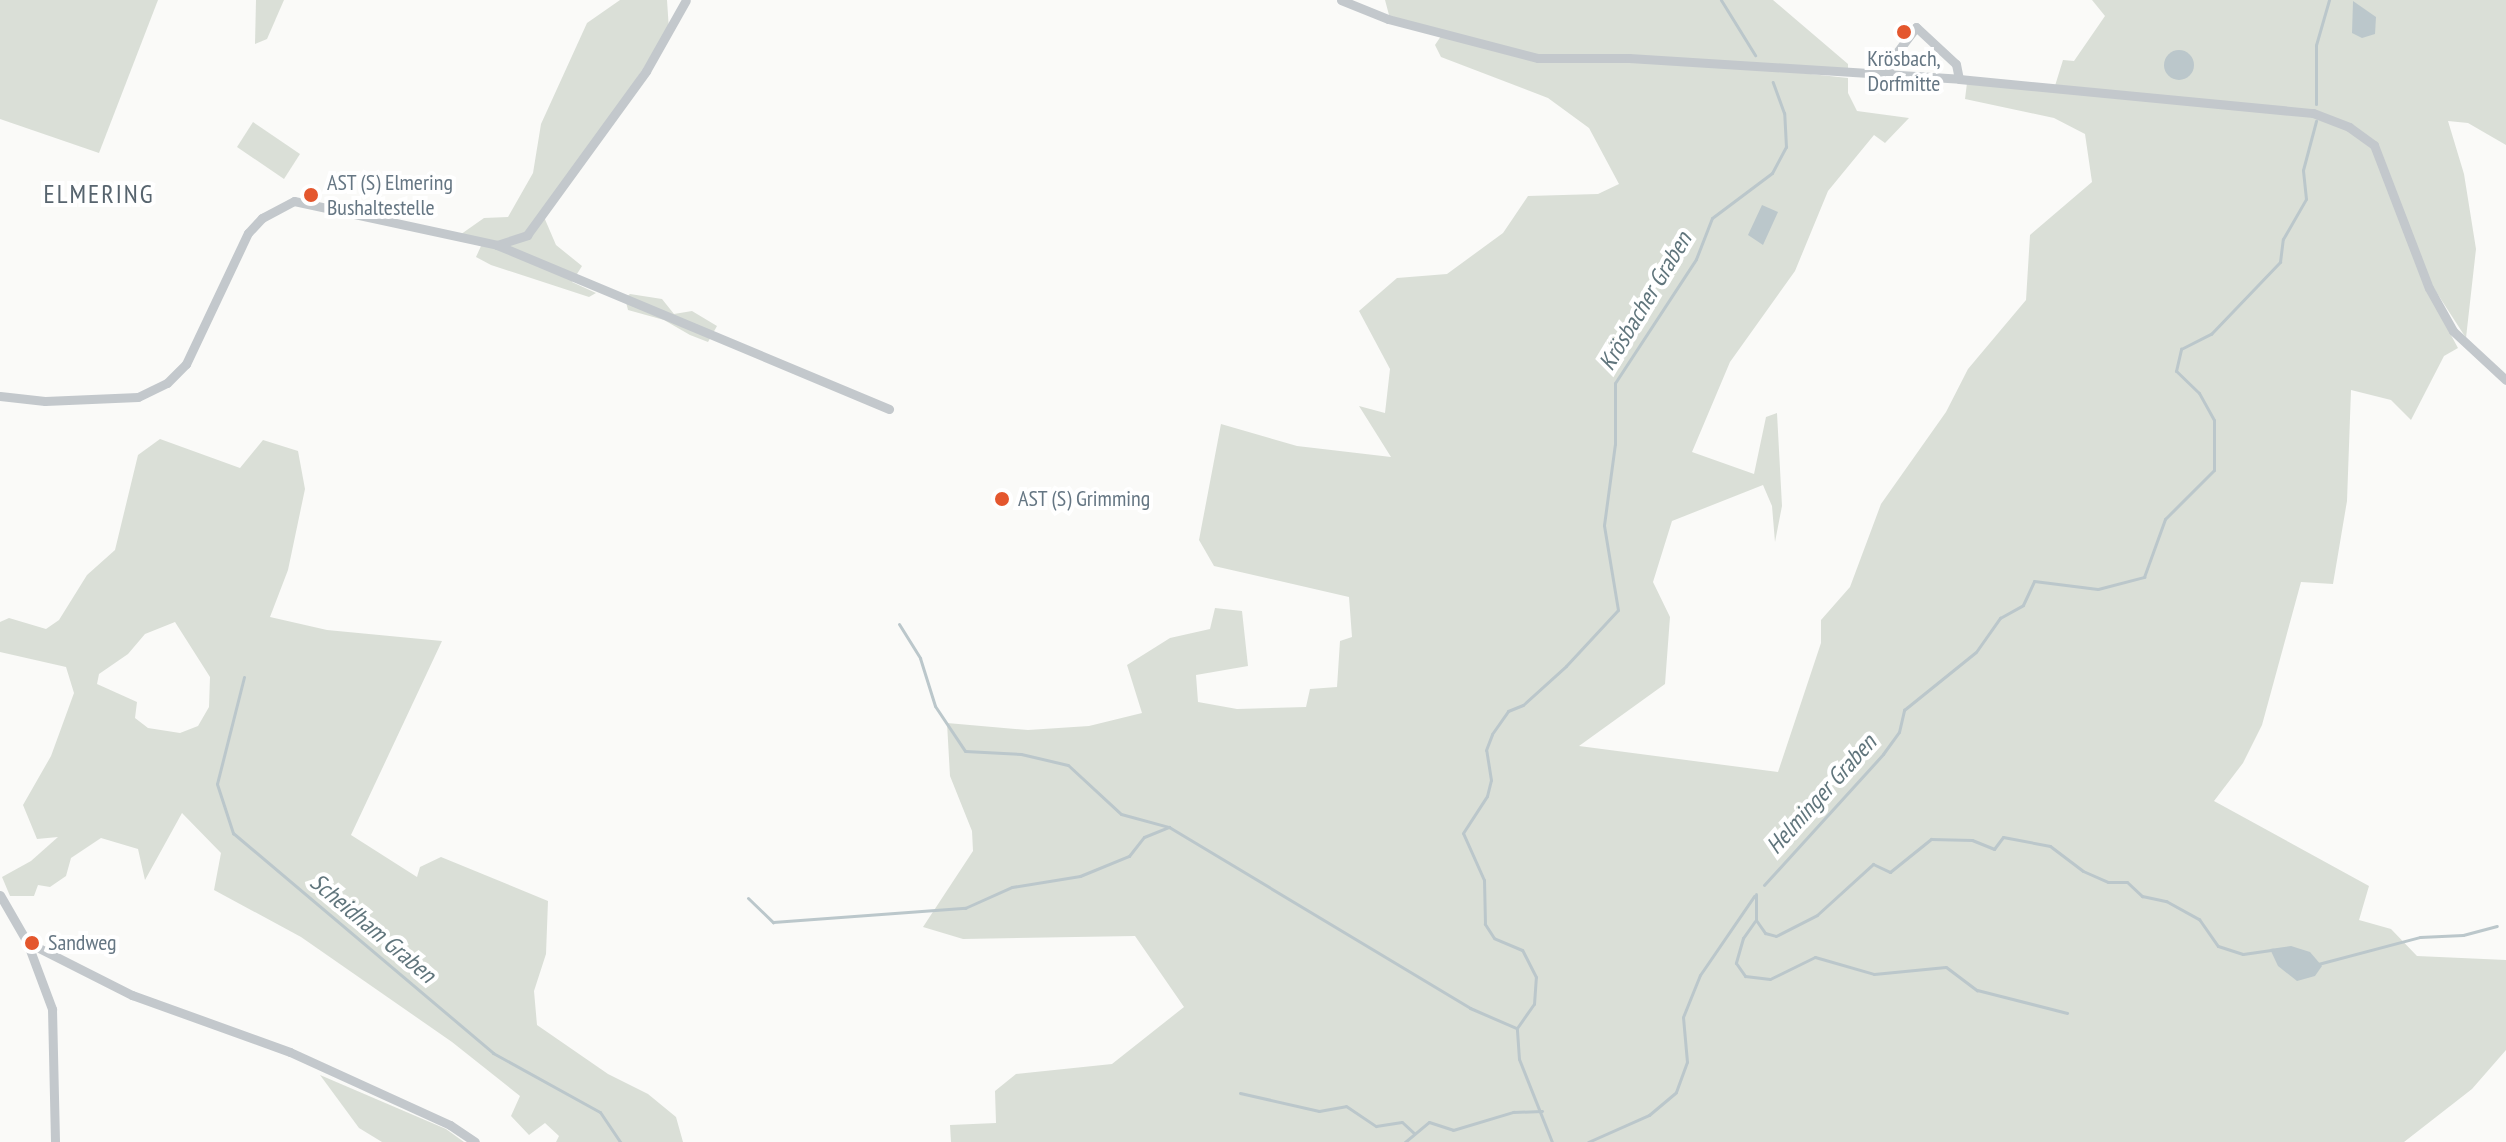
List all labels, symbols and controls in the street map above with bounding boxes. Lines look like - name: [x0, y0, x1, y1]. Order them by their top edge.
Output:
- marker: Krösbach, Dorfmitte: [1895, 23, 1913, 41]
- place label: Krösbach, Dorfmitte: [1867, 45, 1941, 96]
- place label: AST (S) Elmering Bushaltestelle: [327, 169, 454, 220]
- district label: ELMERING: [44, 178, 154, 210]
- marker: AST (S) Elmering Bushaltestelle: [302, 186, 320, 204]
- water label: Krösbacher Graben: [1593, 227, 1697, 375]
- place label: AST (S) Grimming: [1018, 486, 1151, 512]
- marker: AST (S) Grimming: [993, 490, 1011, 508]
- water label: Helminger Graben: [1760, 728, 1882, 860]
- water label: Scheidham Graben: [305, 867, 441, 989]
- place label: Sandweg: [48, 930, 117, 956]
- marker: Sandweg: [23, 934, 41, 952]

